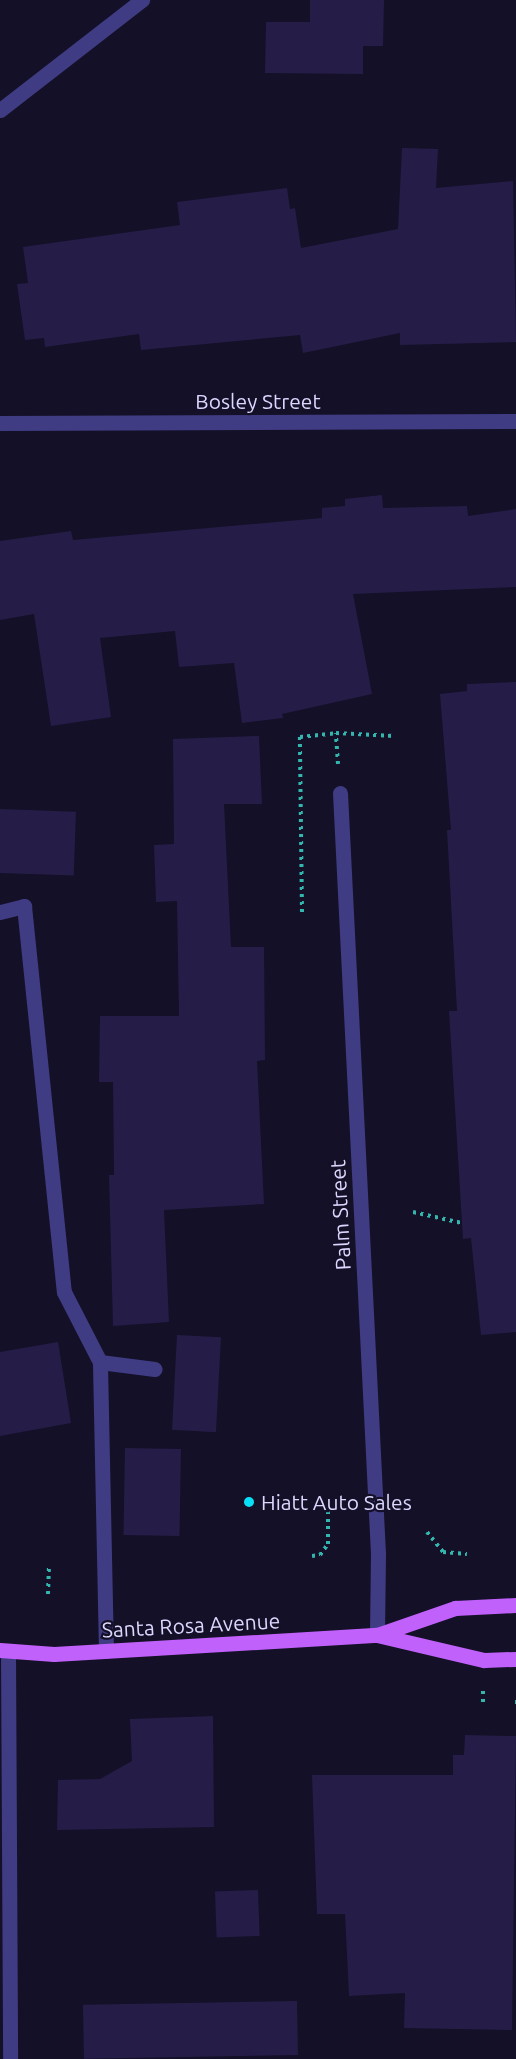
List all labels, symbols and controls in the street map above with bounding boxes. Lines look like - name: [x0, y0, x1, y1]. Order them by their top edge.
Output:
- street label: Bosley Street: [195, 388, 321, 414]
- street label: Palm Street: [325, 1159, 355, 1271]
- place label: Hiatt Auto Sales: [261, 1489, 412, 1515]
- marker: Hiatt Auto Sales: [242, 1495, 256, 1509]
- street label: Santa Rosa Avenue: [101, 1608, 281, 1642]

